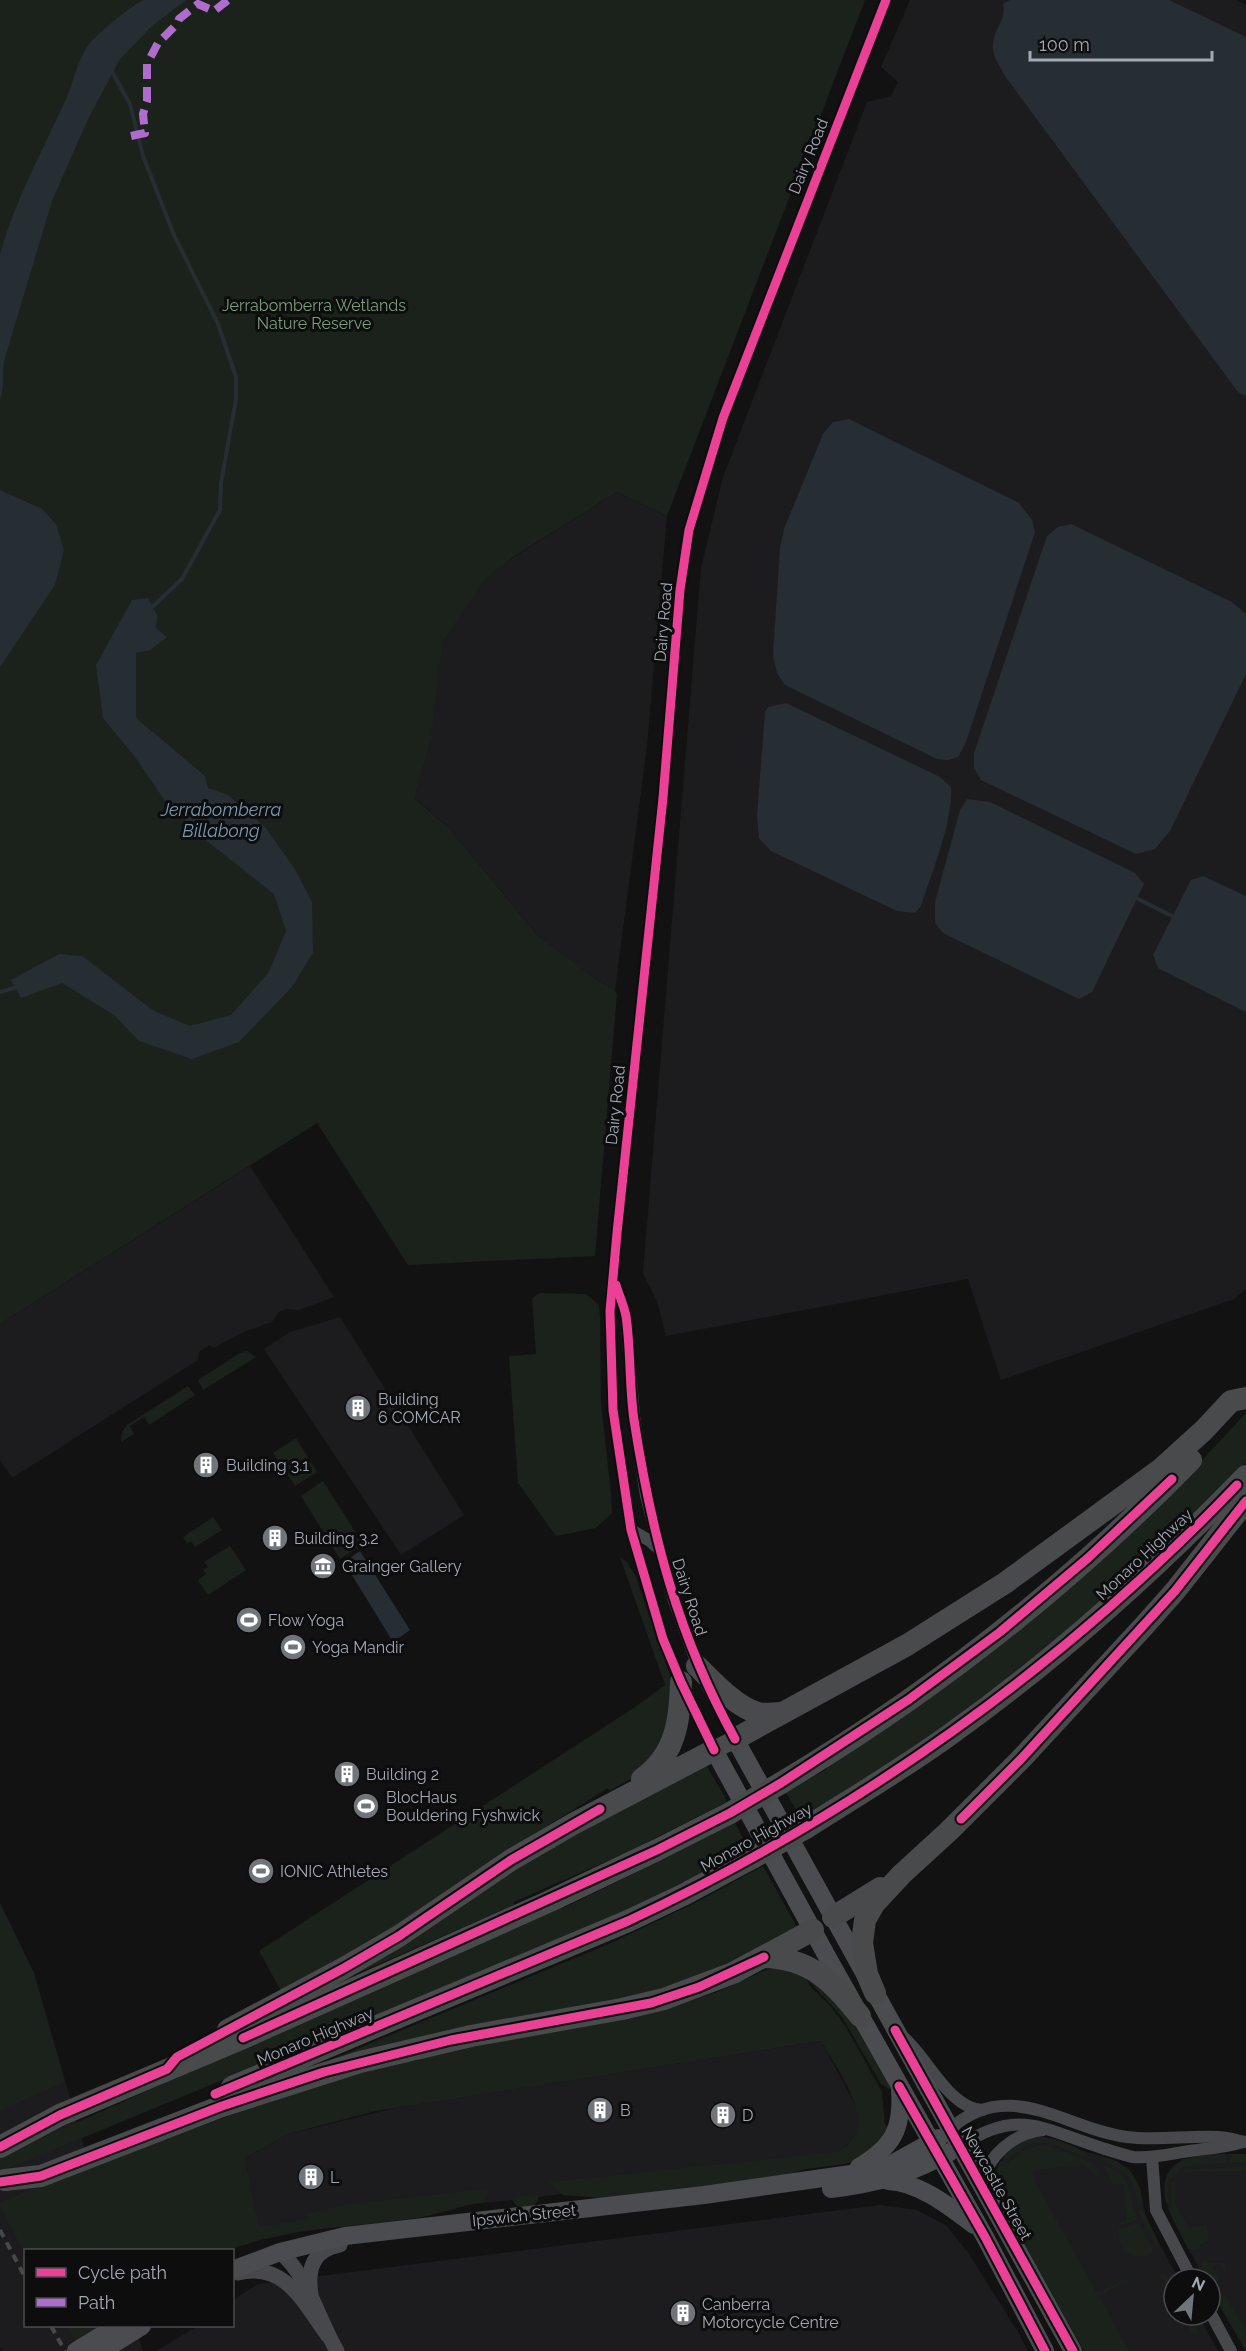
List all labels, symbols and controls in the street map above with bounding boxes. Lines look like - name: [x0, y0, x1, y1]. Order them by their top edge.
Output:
- scale bar: [1030, 24, 1212, 62]
- text: 100 m: [1039, 34, 1090, 55]
- street label: Dairy Road: [785, 116, 832, 197]
- park label: Jerrabomberra Wetlands Nature Reserve: [222, 296, 406, 333]
- street label: Dairy Road: [651, 581, 676, 663]
- water label: Jerrabomberra Billabong: [160, 799, 282, 841]
- street label: Dairy Road: [602, 1064, 629, 1146]
- place label: Building 6 COMCAR: [378, 1390, 461, 1427]
- building icon: Building 6 COMCAR: [343, 1393, 373, 1423]
- building icon: Building 3.1: [191, 1450, 221, 1480]
- place label: Building 3.1: [226, 1456, 309, 1475]
- street label: Monaro Highway: [1092, 1505, 1197, 1604]
- building icon: Building 3.2: [260, 1523, 290, 1553]
- place label: Building 3.2: [294, 1529, 379, 1548]
- museum icon: Grainger Gallery: [308, 1551, 338, 1581]
- street label: Dairy Road: [668, 1556, 711, 1638]
- place label: Grainger Gallery: [342, 1557, 462, 1576]
- sports icon: Flow Yoga: [234, 1605, 264, 1635]
- place label: Flow Yoga: [268, 1611, 344, 1630]
- sports icon: Yoga Mandir: [278, 1632, 308, 1662]
- place label: Yoga Mandir: [312, 1638, 405, 1657]
- building icon: Building 2: [332, 1759, 362, 1789]
- place label: Building 2: [366, 1765, 439, 1784]
- place label: BlocHaus Bouldering Fyshwick: [386, 1788, 541, 1825]
- sports icon: BlocHaus Bouldering Fyshwick: [351, 1791, 381, 1821]
- street label: Monaro Highway: [697, 1799, 816, 1876]
- sports icon: IONIC Athletes: [246, 1856, 276, 1886]
- place label: IONIC Athletes: [280, 1862, 388, 1881]
- street label: Monaro Highway: [254, 2003, 377, 2070]
- building icon: B: [585, 2095, 615, 2125]
- building icon: D: [708, 2100, 738, 2130]
- place label: B: [620, 2101, 631, 2120]
- place label: D: [742, 2106, 753, 2125]
- street label: Newcastle Street: [957, 2123, 1036, 2244]
- building icon: L: [296, 2162, 326, 2192]
- place label: L: [330, 2168, 340, 2187]
- street label: Ipswich Street: [471, 2201, 578, 2230]
- legend: [24, 2249, 234, 2327]
- text: Cycle path: [78, 2262, 167, 2283]
- north arrow: [1162, 2267, 1222, 2327]
- text: N: [1189, 2273, 1208, 2295]
- text: Path: [78, 2292, 115, 2313]
- place label: Canberra Motorcycle Centre: [702, 2295, 839, 2332]
- building icon: Canberra Motorcycle Centre: [668, 2298, 698, 2328]

